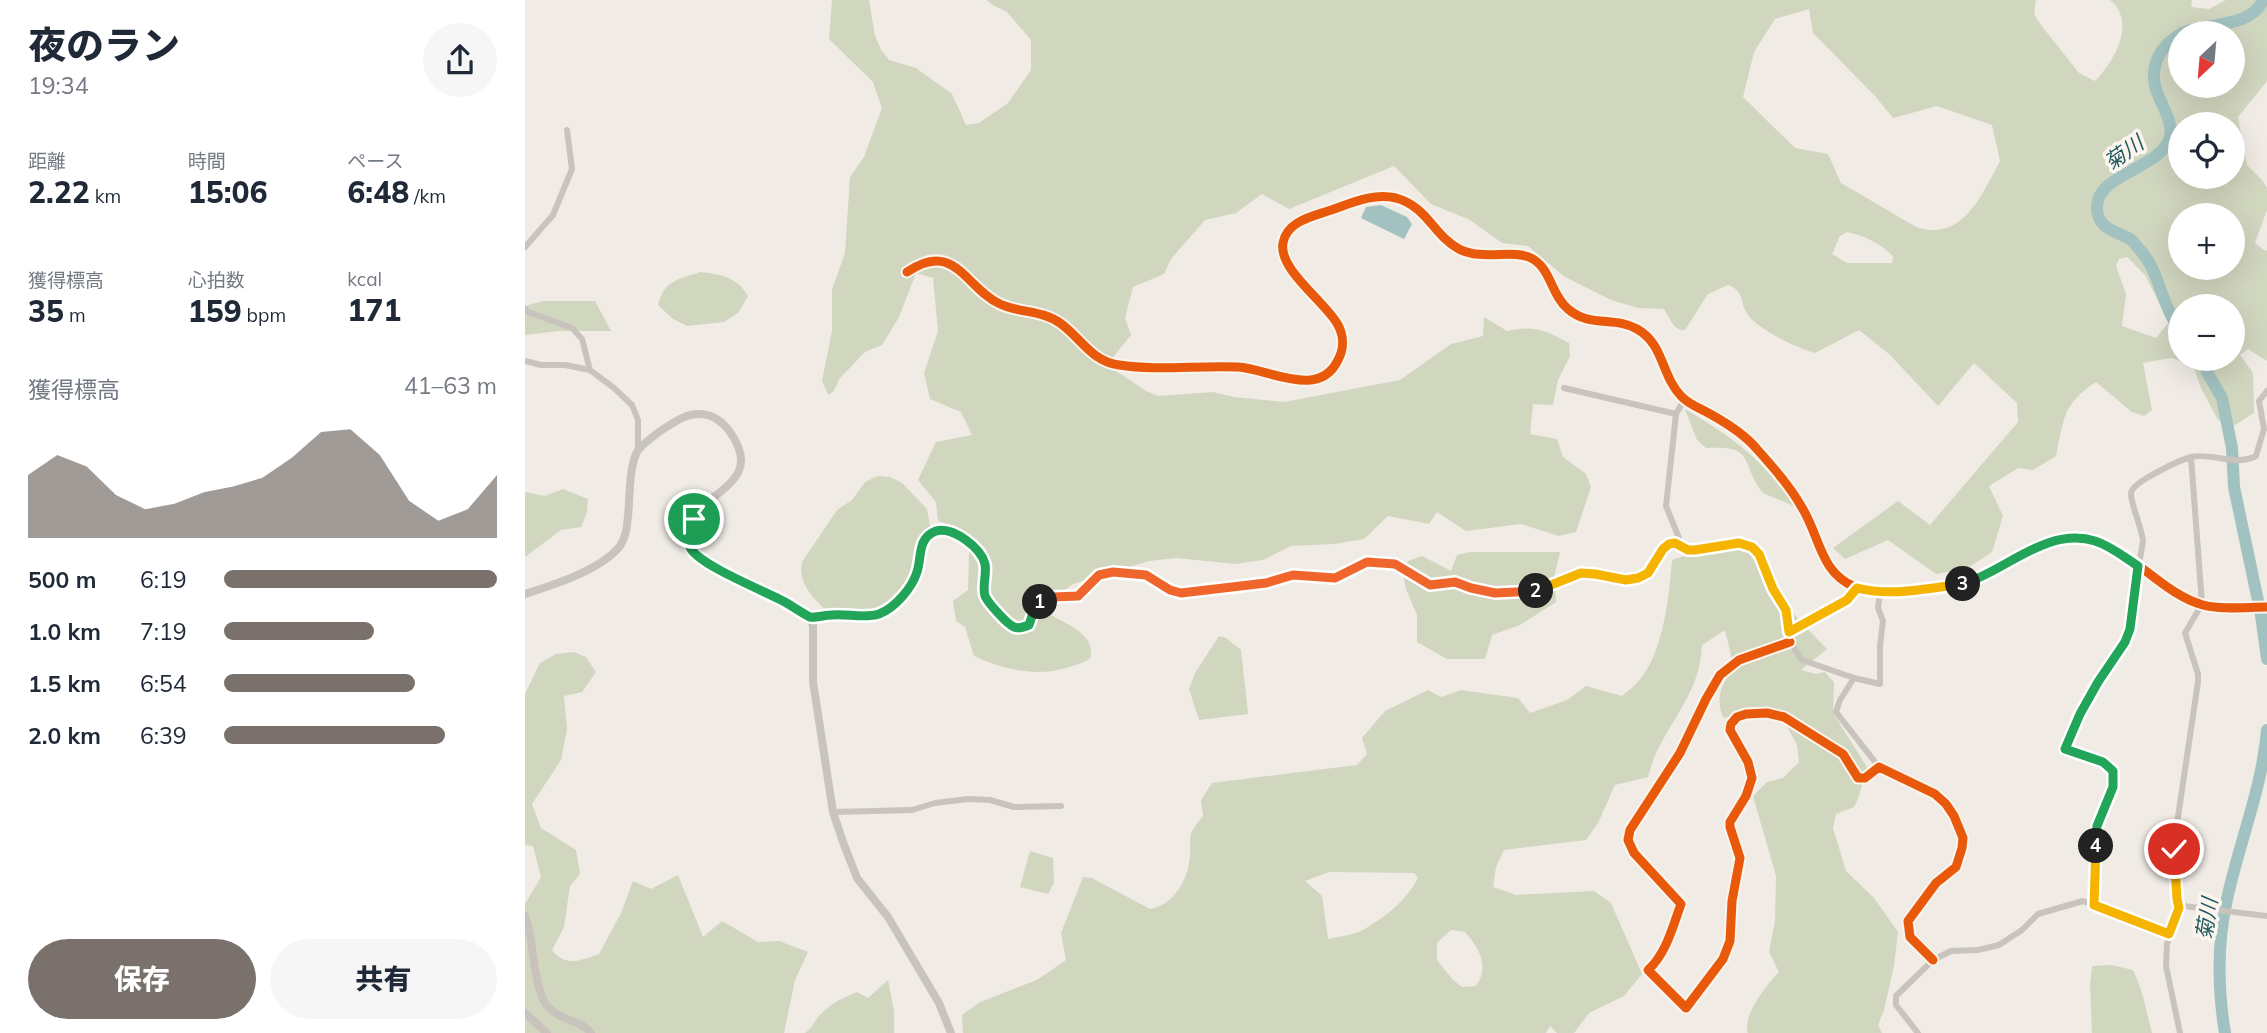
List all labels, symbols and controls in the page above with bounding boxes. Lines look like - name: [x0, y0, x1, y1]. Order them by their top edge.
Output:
- text: 夜のラン: [28, 21, 180, 69]
- north arrow: [2168, 21, 2245, 98]
- map controls: [2168, 21, 2245, 371]
- button: share: [423, 23, 497, 97]
- text: 19:34: [28, 71, 88, 100]
- button: locate: [2168, 112, 2245, 189]
- water label: 菊川: [2099, 128, 2150, 175]
- text: 距離: [28, 149, 66, 173]
- text: 時間: [188, 149, 226, 173]
- text: ペース: [347, 149, 403, 173]
- text: 2.22: [28, 173, 90, 211]
- text: 15:06: [188, 173, 267, 211]
- text: 6:48: [347, 173, 409, 211]
- text: km: [90, 184, 121, 208]
- text: /km: [409, 184, 446, 208]
- button: +: [2168, 203, 2245, 280]
- text: kcal: [347, 267, 382, 291]
- text: 獲得標高: [28, 268, 104, 292]
- text: 心拍数: [188, 268, 245, 292]
- text: 171: [347, 291, 401, 329]
- text: 35: [28, 292, 64, 330]
- text: 159: [188, 292, 242, 330]
- button: −: [2168, 294, 2245, 371]
- text: m: [64, 303, 86, 327]
- text: bpm: [242, 303, 286, 327]
- text: 41–63 m: [404, 371, 497, 400]
- text: 獲得標高: [28, 375, 120, 404]
- pin: [664, 489, 724, 549]
- icon: arrive: [675, 500, 713, 538]
- text: 500 m: [28, 565, 96, 594]
- text: 6:19: [140, 565, 187, 594]
- pin: 3: [1945, 566, 1981, 602]
- text: 3: [1957, 571, 1968, 595]
- pin: 2: [1518, 574, 1553, 608]
- text: 2: [1530, 578, 1541, 602]
- pin: 1: [1023, 584, 1057, 620]
- text: 1: [1034, 589, 1045, 613]
- text: 1.0 km: [28, 617, 101, 646]
- text: 7:19: [140, 617, 187, 646]
- text: 1.5 km: [28, 669, 101, 698]
- text: 6:54: [140, 669, 187, 698]
- text: 2.0 km: [28, 721, 101, 750]
- text: 6:39: [140, 721, 187, 750]
- pin: [2144, 819, 2204, 879]
- pin: 4: [2079, 828, 2113, 864]
- icon: check: [2155, 830, 2193, 868]
- text: 4: [2090, 833, 2101, 857]
- water label: 菊川: [2190, 894, 2222, 942]
- button: 保存: [28, 939, 256, 1019]
- button: 共有: [270, 939, 497, 1019]

